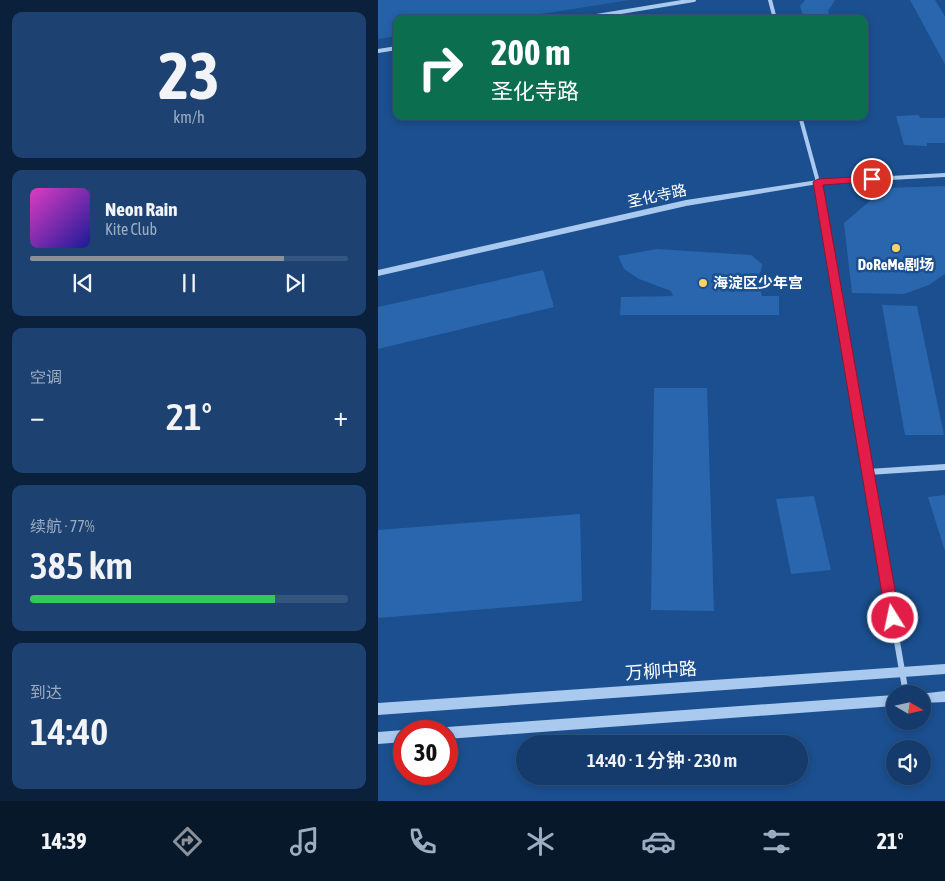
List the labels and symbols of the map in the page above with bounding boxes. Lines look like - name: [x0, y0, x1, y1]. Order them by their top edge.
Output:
- pin: [851, 158, 893, 200]
- street label: 圣化寺路: [626, 181, 688, 210]
- marker: DoReMe剧场: [890, 242, 902, 254]
- place label: DoReMe剧场: [858, 256, 934, 273]
- place label: 海淀区少年宫: [713, 274, 803, 291]
- marker: 海淀区少年宫: [697, 277, 709, 289]
- position arrow: [866, 591, 918, 643]
- street label: 万柳中路: [624, 658, 698, 683]
- north arrow: [886, 685, 930, 730]
- speed limit sign: 30: [393, 720, 458, 785]

